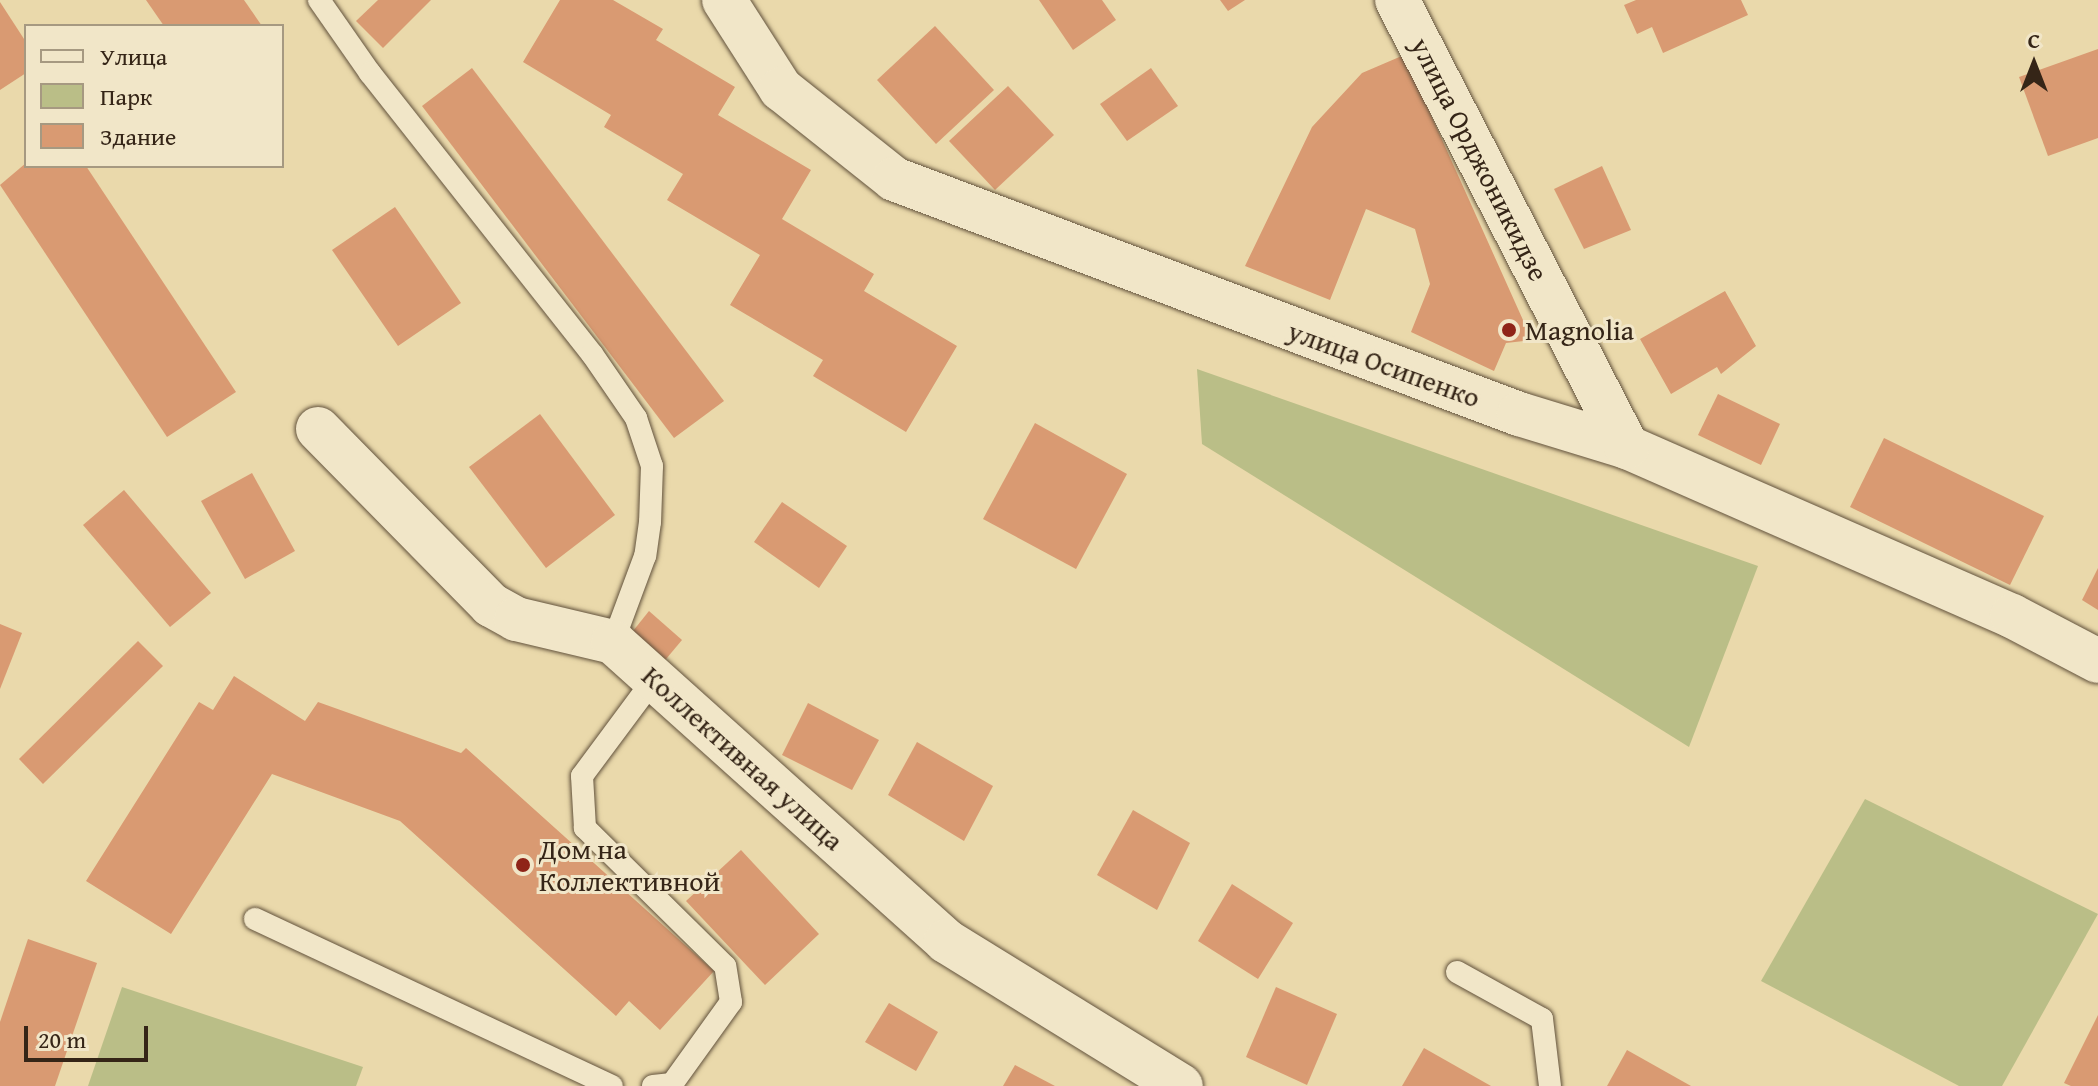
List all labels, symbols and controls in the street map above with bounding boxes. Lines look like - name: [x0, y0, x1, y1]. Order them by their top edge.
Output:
- legend: [24, 24, 284, 168]
- north arrow: [1994, 24, 2074, 104]
- text: С: [2028, 24, 2040, 56]
- street label: улица Орджоникидзе: [1404, 32, 1556, 286]
- text: Улица: [100, 39, 167, 74]
- text: Парк: [100, 79, 152, 114]
- text: Здание: [100, 119, 176, 154]
- place label: Magnolia: [1525, 313, 1634, 347]
- street label: улица Осипенко: [1283, 314, 1485, 414]
- marker: Magnolia: [1500, 321, 1518, 339]
- street label: Коллективная улица: [635, 659, 851, 857]
- place label: Дом на Коллективной: [539, 832, 720, 898]
- marker: Дом на Коллективной: [514, 856, 532, 874]
- scale bar: [28, 1010, 152, 1060]
- text: 20 m: [38, 1022, 86, 1057]

